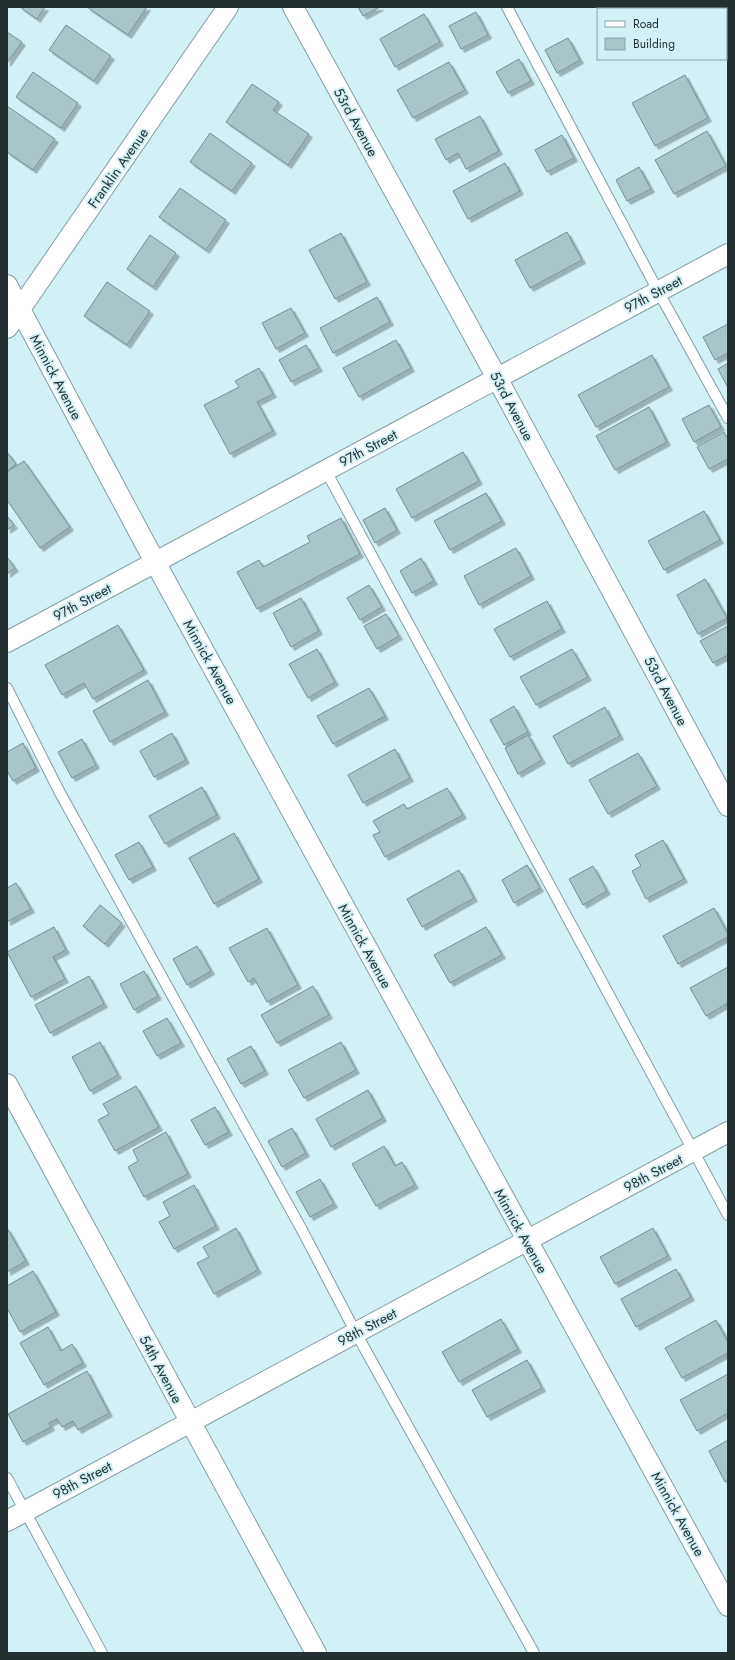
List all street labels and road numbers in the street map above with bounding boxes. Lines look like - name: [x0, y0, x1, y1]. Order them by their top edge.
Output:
- street label: 53rd Avenue: [329, 84, 383, 160]
- street label: Franklin Avenue: [83, 124, 153, 212]
- street label: 97th Street: [620, 270, 686, 318]
- street label: Minnick Avenue: [25, 331, 87, 423]
- street label: 53rd Avenue: [485, 368, 539, 444]
- street label: 97th Street: [335, 424, 401, 472]
- street label: 97th Street: [49, 578, 115, 626]
- street label: Minnick Avenue: [178, 616, 242, 708]
- street label: 53rd Avenue: [639, 653, 693, 729]
- street label: Minnick Avenue: [333, 900, 397, 992]
- street label: 98th Street: [620, 1149, 687, 1197]
- street label: Minnick Avenue: [489, 1185, 553, 1277]
- street label: 98th Street: [334, 1303, 401, 1351]
- street label: 54th Avenue: [135, 1331, 187, 1407]
- street label: 98th Street: [49, 1456, 116, 1504]
- street label: Minnick Avenue: [646, 1468, 710, 1560]

